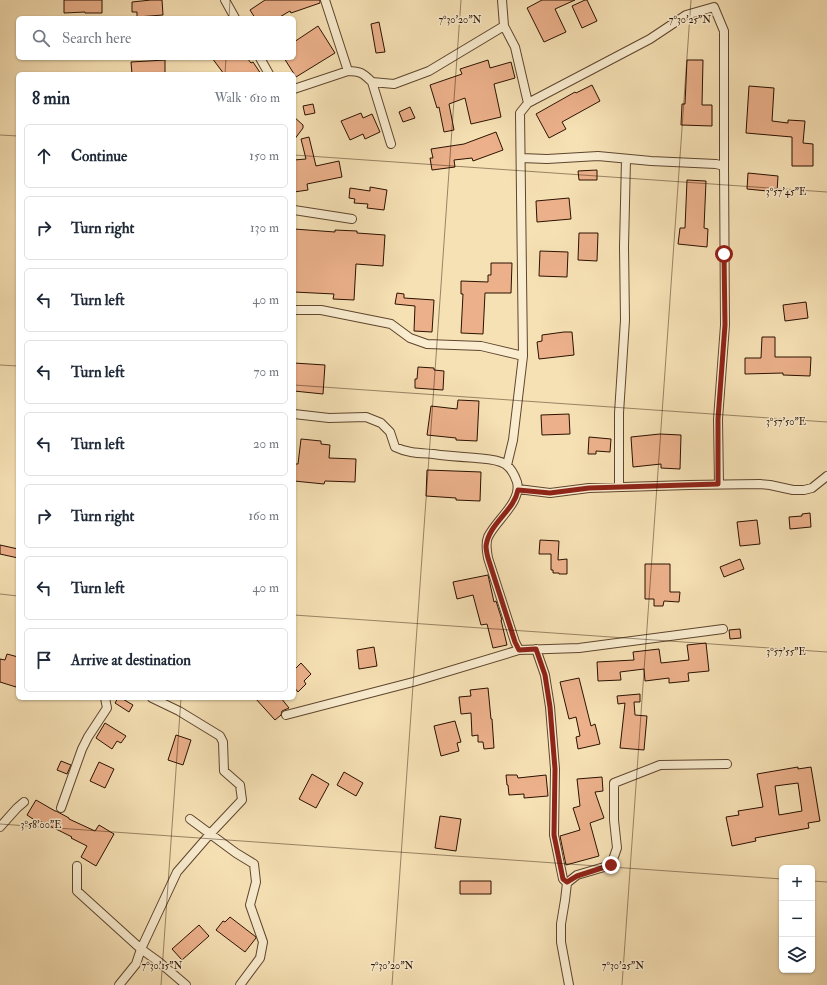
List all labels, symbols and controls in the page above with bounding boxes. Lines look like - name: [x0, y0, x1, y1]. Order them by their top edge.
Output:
- text: 7°30'20"N: [438, 14, 482, 26]
- text: 7°30'25"N: [669, 14, 711, 26]
- search box: [16, 16, 296, 60]
- icon: search: [30, 27, 52, 49]
- text: Search here: [62, 29, 131, 48]
- text: 8 min: [32, 88, 70, 109]
- text: Walk · 610 m: [214, 90, 280, 106]
- icon: ahead: [33, 145, 55, 167]
- text: Continue: [71, 147, 127, 166]
- text: 150 m: [249, 148, 279, 164]
- text: 3°57'45"E: [766, 186, 806, 198]
- icon: right: [33, 217, 55, 239]
- text: Turn right: [71, 219, 134, 238]
- text: 130 m: [250, 220, 279, 236]
- route start: [715, 245, 733, 263]
- icon: left: [33, 289, 55, 311]
- text: Turn left: [71, 291, 125, 310]
- text: 40 m: [253, 292, 279, 308]
- icon: left: [33, 361, 55, 383]
- text: Turn left: [71, 363, 125, 382]
- text: 70 m: [254, 364, 279, 380]
- text: 3°57'50"E: [766, 416, 806, 428]
- icon: left: [33, 433, 55, 455]
- text: Turn left: [71, 435, 125, 454]
- text: 20 m: [253, 436, 279, 452]
- icon: right: [33, 505, 55, 527]
- text: Turn right: [71, 507, 134, 526]
- text: 160 m: [248, 508, 279, 524]
- icon: left: [33, 577, 55, 599]
- text: Turn left: [71, 579, 125, 598]
- text: 40 m: [253, 580, 279, 596]
- text: 3°57'55"E: [766, 646, 806, 658]
- icon: arrive: [33, 649, 55, 671]
- text: Arrive at destination: [71, 651, 191, 670]
- text: 3°58'00"E: [21, 819, 61, 831]
- route end: [602, 856, 620, 874]
- map controls: [779, 865, 815, 973]
- button: +: [779, 865, 815, 901]
- button: −: [779, 901, 815, 937]
- button: layers: [779, 937, 815, 973]
- text: 7°30'15"N: [142, 960, 182, 972]
- text: 7°30'20"N: [370, 960, 414, 972]
- text: 7°30'25"N: [602, 960, 644, 972]

